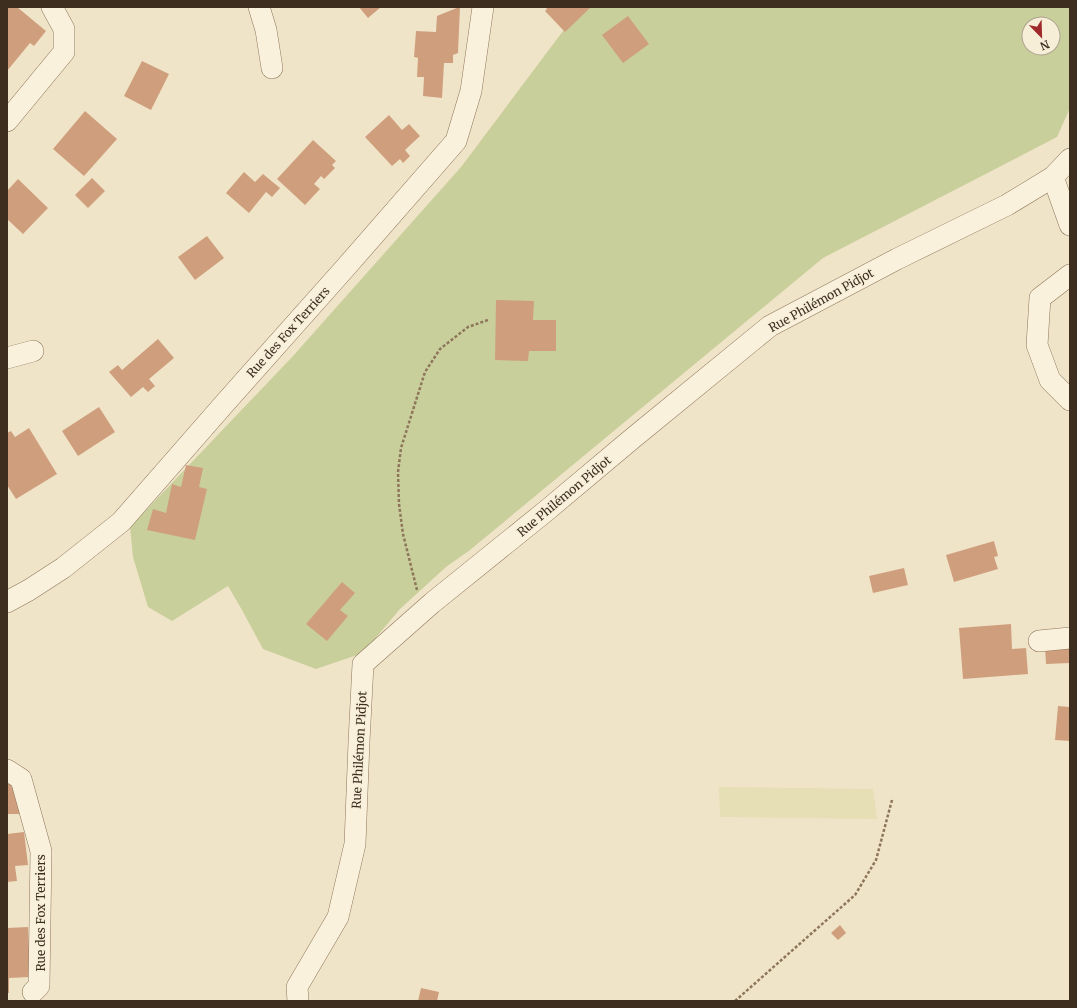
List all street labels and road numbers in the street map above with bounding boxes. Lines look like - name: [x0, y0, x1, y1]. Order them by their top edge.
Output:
- street label: Rue Philémon Pidjot: [766, 265, 876, 335]
- street label: Rue des Fox Terriers: [243, 283, 333, 381]
- street label: Rue Philémon Pidjot: [514, 452, 614, 540]
- street label: Rue Philémon Pidjot: [348, 690, 370, 809]
- street label: Rue des Fox Terriers: [33, 854, 48, 972]

